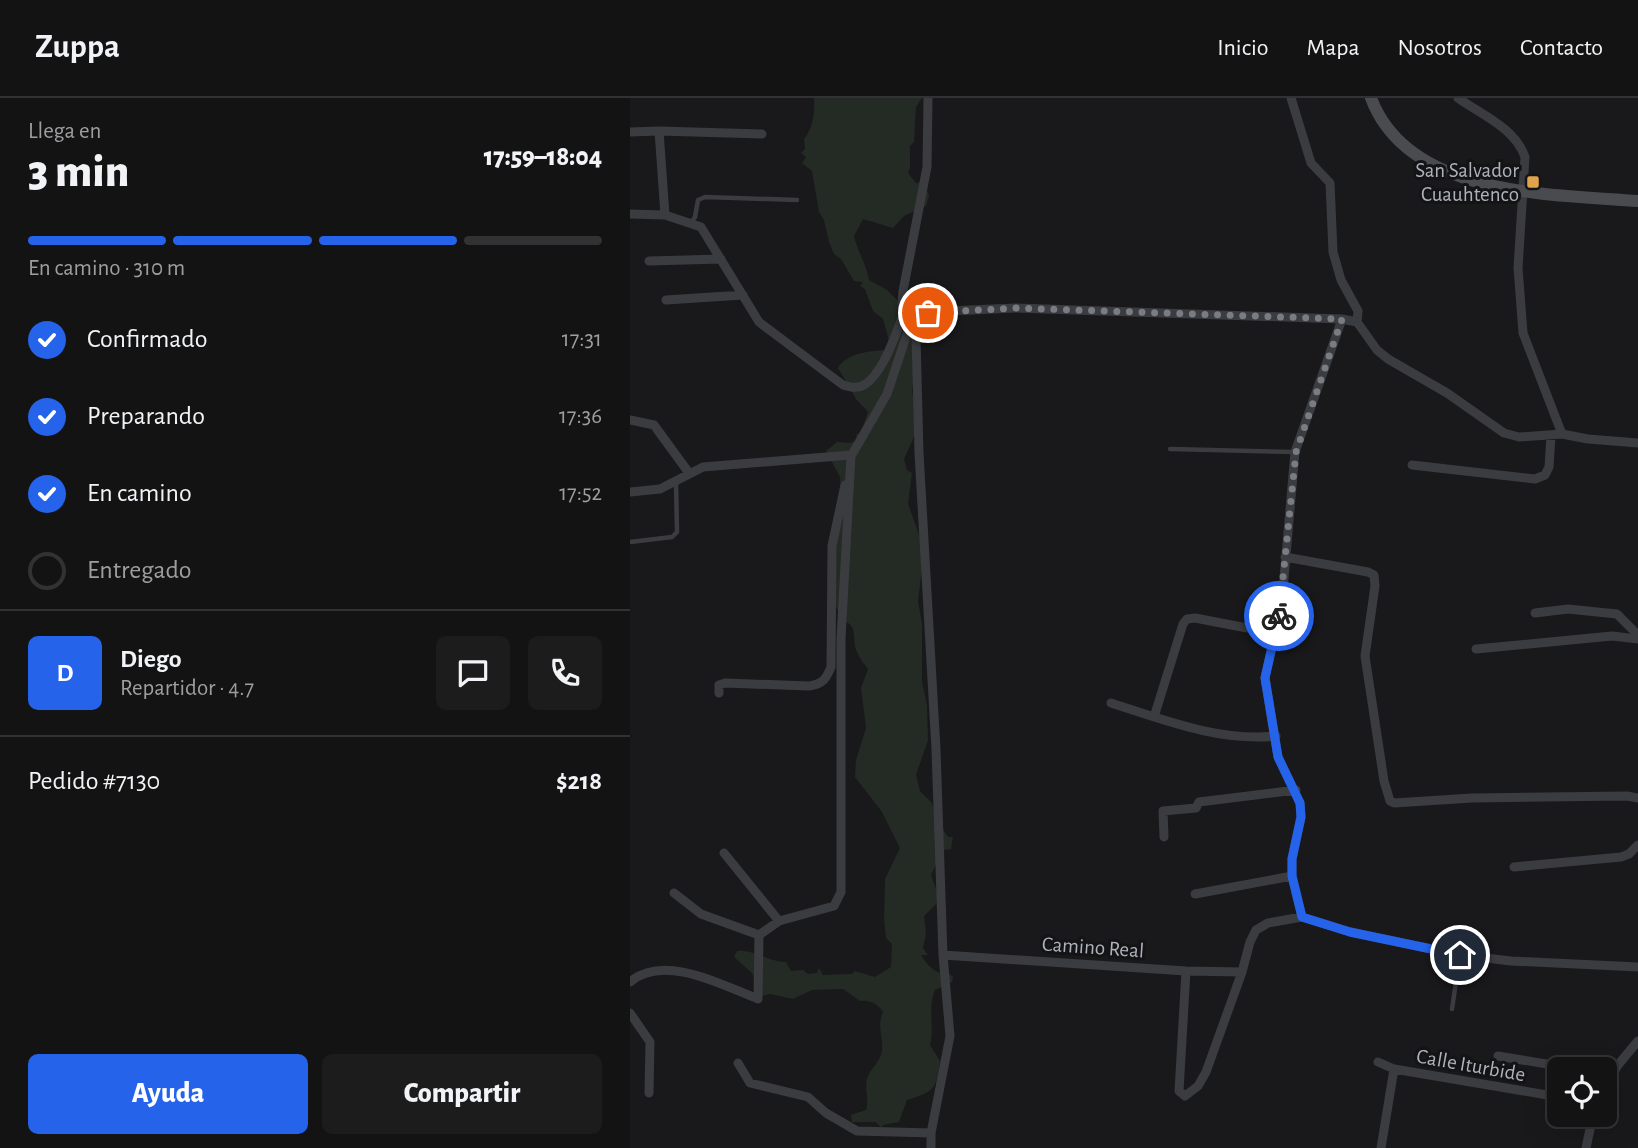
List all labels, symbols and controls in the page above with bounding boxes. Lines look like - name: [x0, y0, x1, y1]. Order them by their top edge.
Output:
- text: Zuppa: [35, 31, 120, 64]
- text: Inicio: [1217, 36, 1268, 60]
- text: Mapa: [1306, 36, 1360, 60]
- text: Nosotros: [1398, 36, 1482, 60]
- text: Contacto: [1520, 36, 1603, 60]
- text: Llega en: [28, 120, 101, 143]
- text: 17:59–18:04: [484, 144, 602, 170]
- text: 3 min: [28, 149, 129, 195]
- place label: San Salvador Cuauhtenco: [1415, 160, 1519, 205]
- marker: San Salvador Cuauhtenco: [1525, 174, 1541, 190]
- text: En camino · 310 m: [28, 257, 185, 280]
- pin: [898, 283, 958, 343]
- icon: bag: [909, 294, 947, 332]
- icon: check: [28, 321, 66, 359]
- text: Confirmado: [87, 326, 208, 352]
- text: 17:31: [562, 328, 602, 351]
- icon: check: [28, 398, 66, 436]
- text: Preparando: [87, 403, 205, 429]
- text: 17:36: [559, 405, 602, 428]
- icon: check: [28, 475, 66, 513]
- text: En camino: [87, 480, 192, 506]
- text: 17:52: [559, 482, 602, 505]
- text: Entregado: [87, 557, 192, 583]
- courier: [1244, 581, 1314, 651]
- icon: bike: [1260, 597, 1298, 635]
- button: chat: [436, 636, 510, 710]
- button: phone: [528, 636, 602, 710]
- text: Diego: [120, 646, 182, 672]
- text: D: [56, 660, 74, 686]
- text: Repartidor · 4.7: [120, 677, 254, 700]
- text: Pedido #7130: [28, 768, 160, 794]
- text: $218: [556, 768, 602, 794]
- pin: [1430, 925, 1490, 985]
- street label: Camino Real: [1041, 933, 1145, 962]
- icon: home: [1441, 936, 1479, 974]
- street label: Calle Iturbide: [1415, 1046, 1527, 1085]
- button: Ayuda: [28, 1054, 308, 1134]
- button: Compartir: [322, 1054, 602, 1134]
- map controls: [1547, 1057, 1617, 1127]
- button: locate: [1547, 1057, 1617, 1127]

